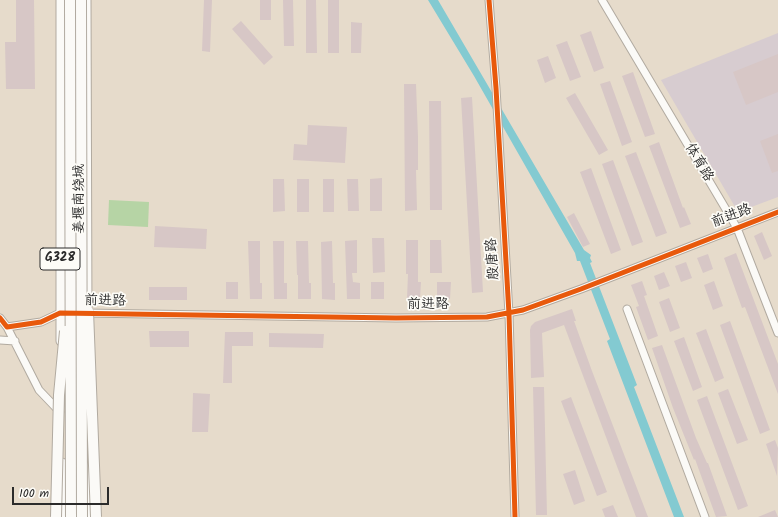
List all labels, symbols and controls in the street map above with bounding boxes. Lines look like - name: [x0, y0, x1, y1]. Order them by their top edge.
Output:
- street label: 体育路: [680, 141, 716, 185]
- street label: 姜堰南绕城: [73, 164, 89, 234]
- street label: 前进路: [709, 202, 755, 232]
- street label: 殷唐路: [484, 237, 504, 281]
- road number: G328: [40, 248, 80, 270]
- street label: 前进路: [84, 293, 126, 311]
- street label: 前进路: [407, 298, 449, 314]
- scale bar: [14, 479, 111, 505]
- text: 100 m: [19, 484, 49, 503]

